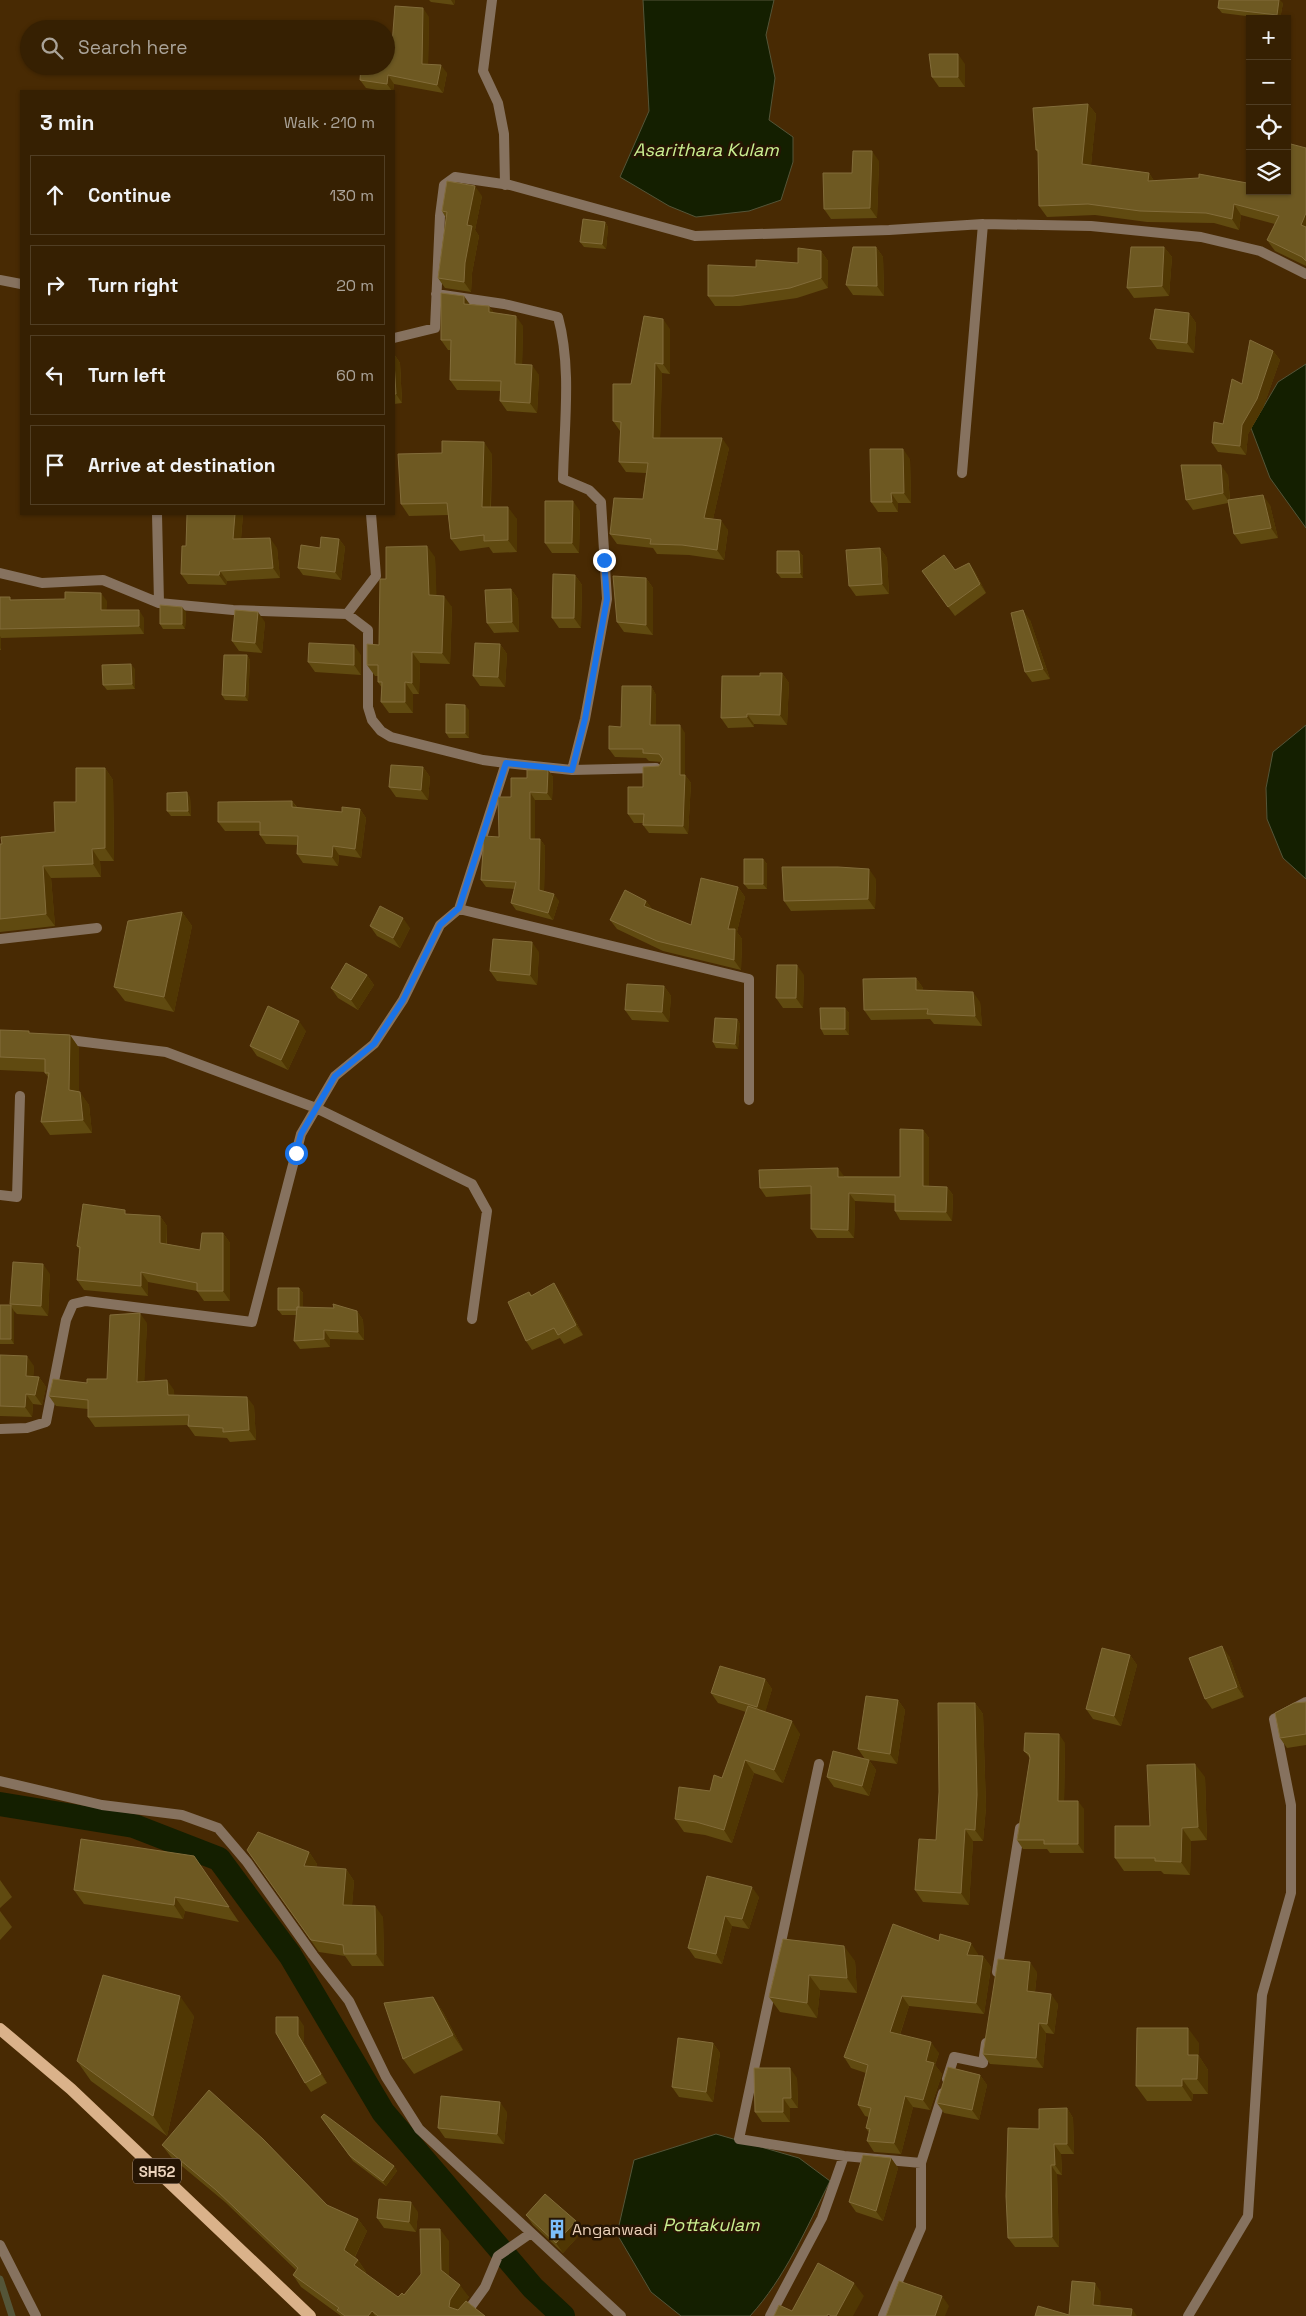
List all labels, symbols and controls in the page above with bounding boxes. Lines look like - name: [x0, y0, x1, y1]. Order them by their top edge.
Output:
- map controls: [1246, 15, 1291, 195]
- button: +: [1246, 15, 1291, 60]
- search box: [20, 20, 395, 75]
- icon: search: [38, 34, 66, 62]
- text: Search here: [78, 35, 188, 60]
- button: −: [1246, 60, 1291, 105]
- button: locate: [1246, 105, 1291, 150]
- text: 3 min: [40, 109, 95, 136]
- text: Walk · 210 m: [284, 112, 375, 133]
- water label: Asarithara Kulam: [633, 138, 779, 161]
- button: layers: [1246, 150, 1291, 195]
- icon: ahead: [41, 181, 69, 209]
- text: Continue: [88, 183, 171, 208]
- text: 130 m: [330, 185, 374, 206]
- icon: right: [41, 271, 69, 299]
- text: Turn right: [88, 273, 178, 298]
- text: 20 m: [336, 275, 374, 296]
- icon: left: [41, 361, 69, 389]
- text: Turn left: [88, 363, 166, 388]
- text: 60 m: [336, 365, 374, 386]
- icon: arrive: [41, 451, 69, 479]
- text: Arrive at destination: [88, 453, 276, 478]
- route end: [593, 549, 616, 572]
- route start: [285, 1142, 308, 1165]
- road number: SH52: [133, 2158, 181, 2184]
- water label: Pottakulam: [662, 2213, 760, 2236]
- building icon: Anganwadi: [546, 2218, 568, 2240]
- place label: Anganwadi: [572, 2219, 657, 2240]

